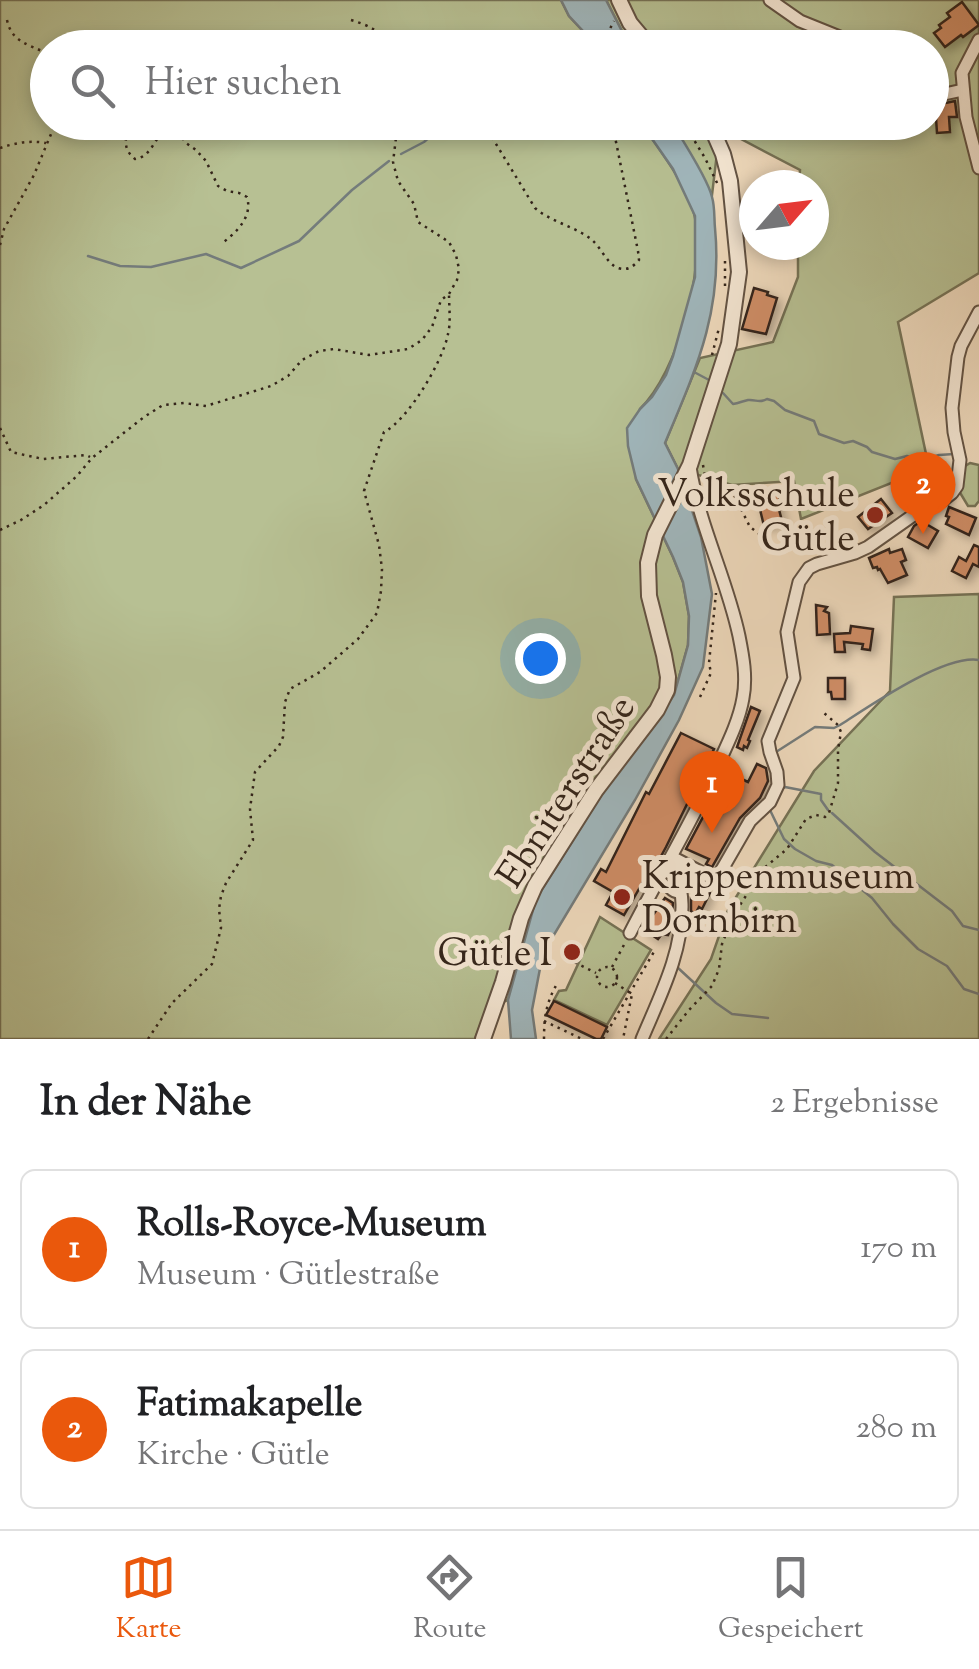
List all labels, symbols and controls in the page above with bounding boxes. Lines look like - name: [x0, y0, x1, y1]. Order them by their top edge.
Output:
- search box: [30, 30, 949, 140]
- icon: search: [65, 58, 120, 113]
- text: Hier suchen: [145, 58, 342, 112]
- north arrow: [739, 170, 829, 260]
- pin: 2: [890, 452, 956, 534]
- place label: Volksschule Gütle: [657, 470, 855, 568]
- marker: Volksschule Gütle: [864, 504, 886, 526]
- your location: [515, 633, 566, 684]
- street label: Ebniterstraße: [486, 686, 651, 900]
- pin: 1: [680, 750, 744, 833]
- place label: Krippenmuseum Dornbirn: [642, 852, 914, 950]
- marker: Krippenmuseum Dornbirn: [611, 886, 633, 908]
- place label: Gütle I: [438, 929, 552, 983]
- marker: Gütle I: [561, 941, 583, 963]
- text: In der Nähe: [40, 1074, 252, 1134]
- text: 2 Ergebnisse: [770, 1081, 939, 1127]
- text: Rolls-Royce-Museum: [137, 1199, 486, 1253]
- text: 1: [69, 1226, 80, 1272]
- text: 170 m: [860, 1226, 937, 1272]
- text: Museum · Gütlestraße: [137, 1253, 440, 1299]
- text: Fatimakapelle: [137, 1379, 362, 1433]
- text: 2: [67, 1406, 82, 1452]
- text: 280 m: [856, 1406, 937, 1452]
- text: Kirche · Gütle: [137, 1433, 330, 1479]
- tab: Karte: [116, 1550, 182, 1650]
- tab: Route: [413, 1550, 487, 1650]
- tab: Gespeichert: [718, 1550, 863, 1650]

